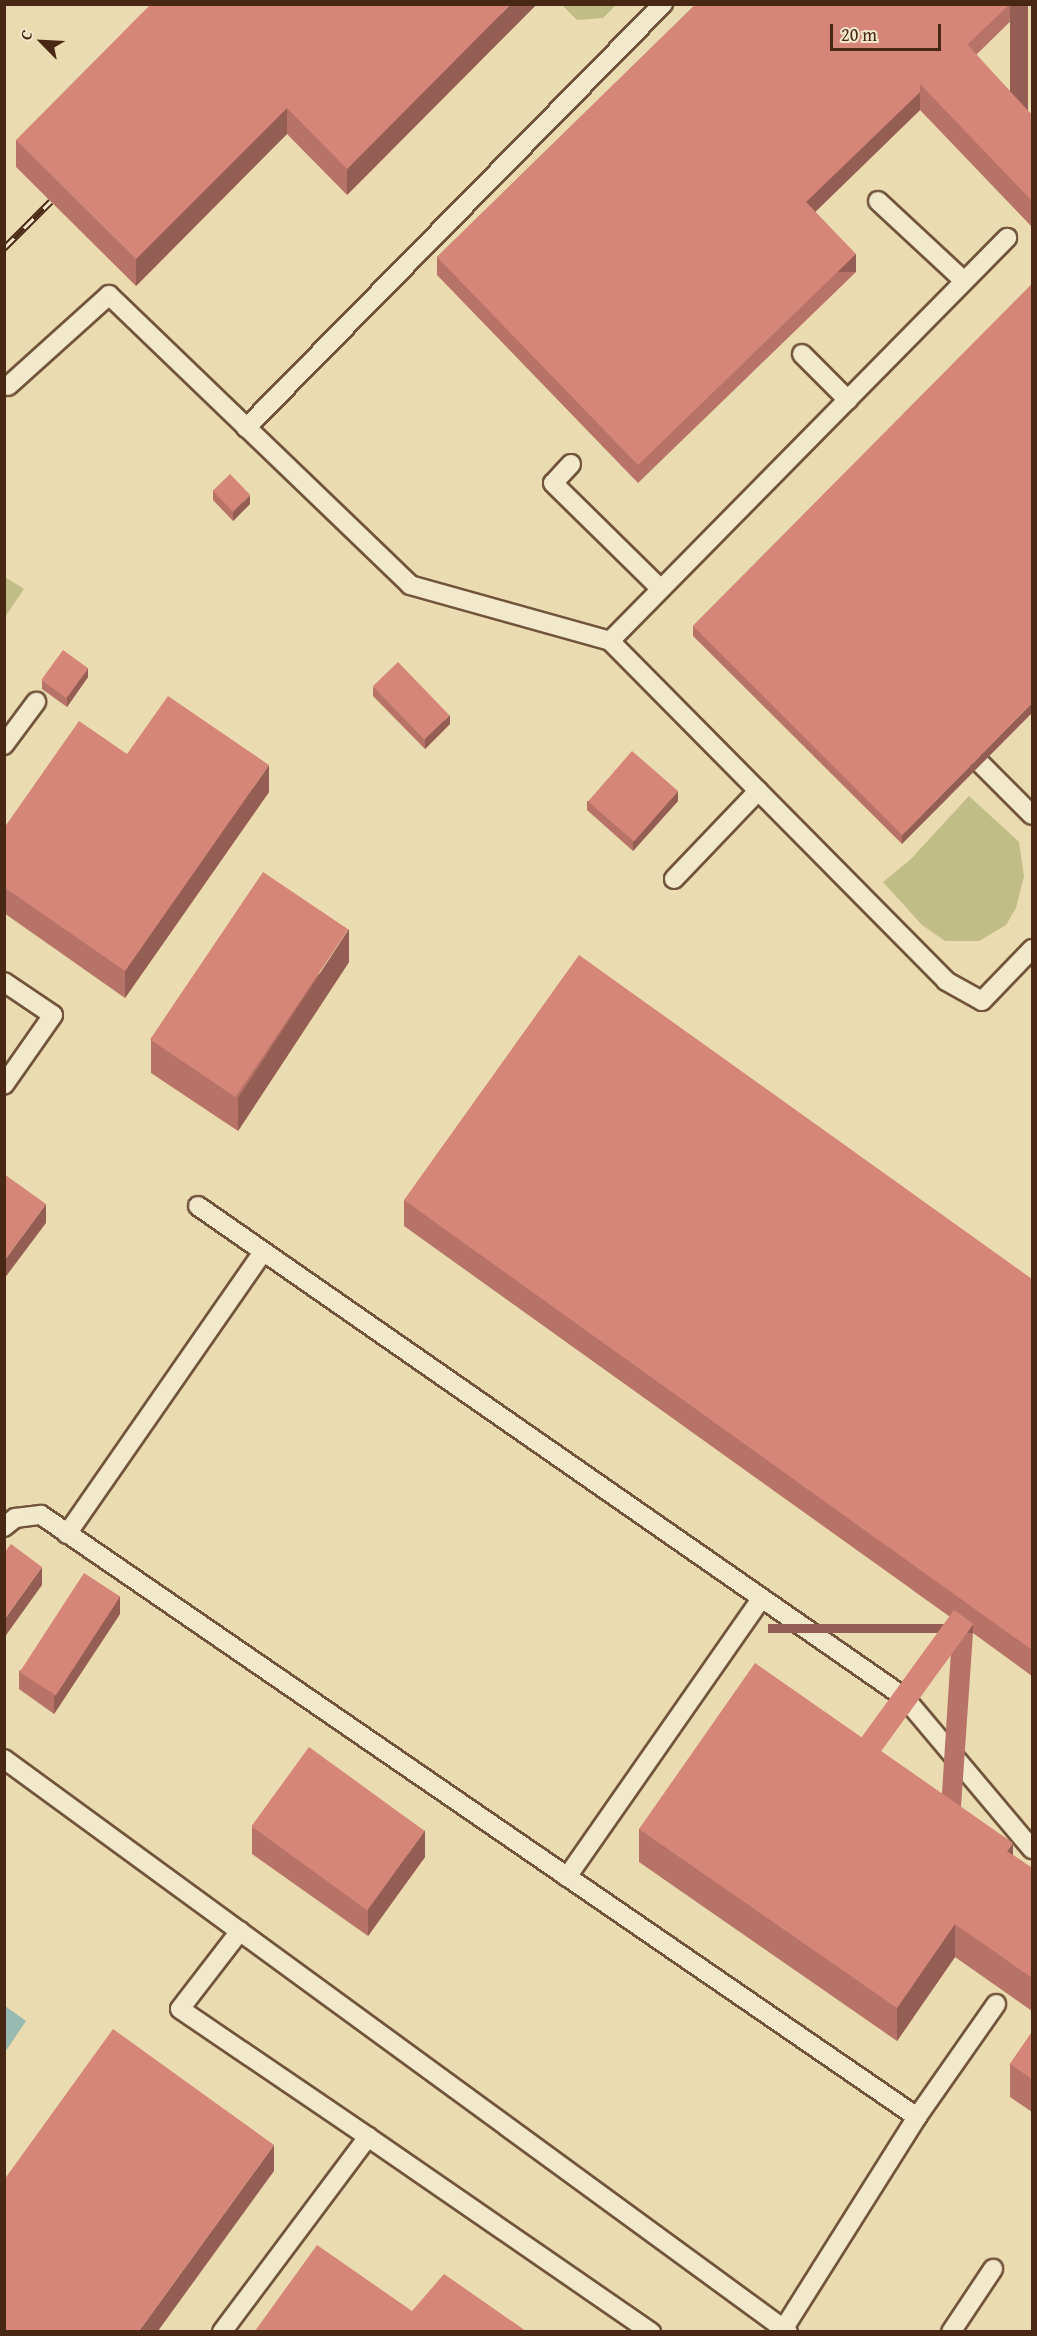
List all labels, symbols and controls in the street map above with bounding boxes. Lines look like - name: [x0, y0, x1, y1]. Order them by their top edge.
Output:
- north arrow: [12, 12, 72, 72]
- scale bar: [833, 12, 944, 50]
- text: 20 m: [841, 21, 877, 48]
- text: С: [13, 26, 38, 44]

